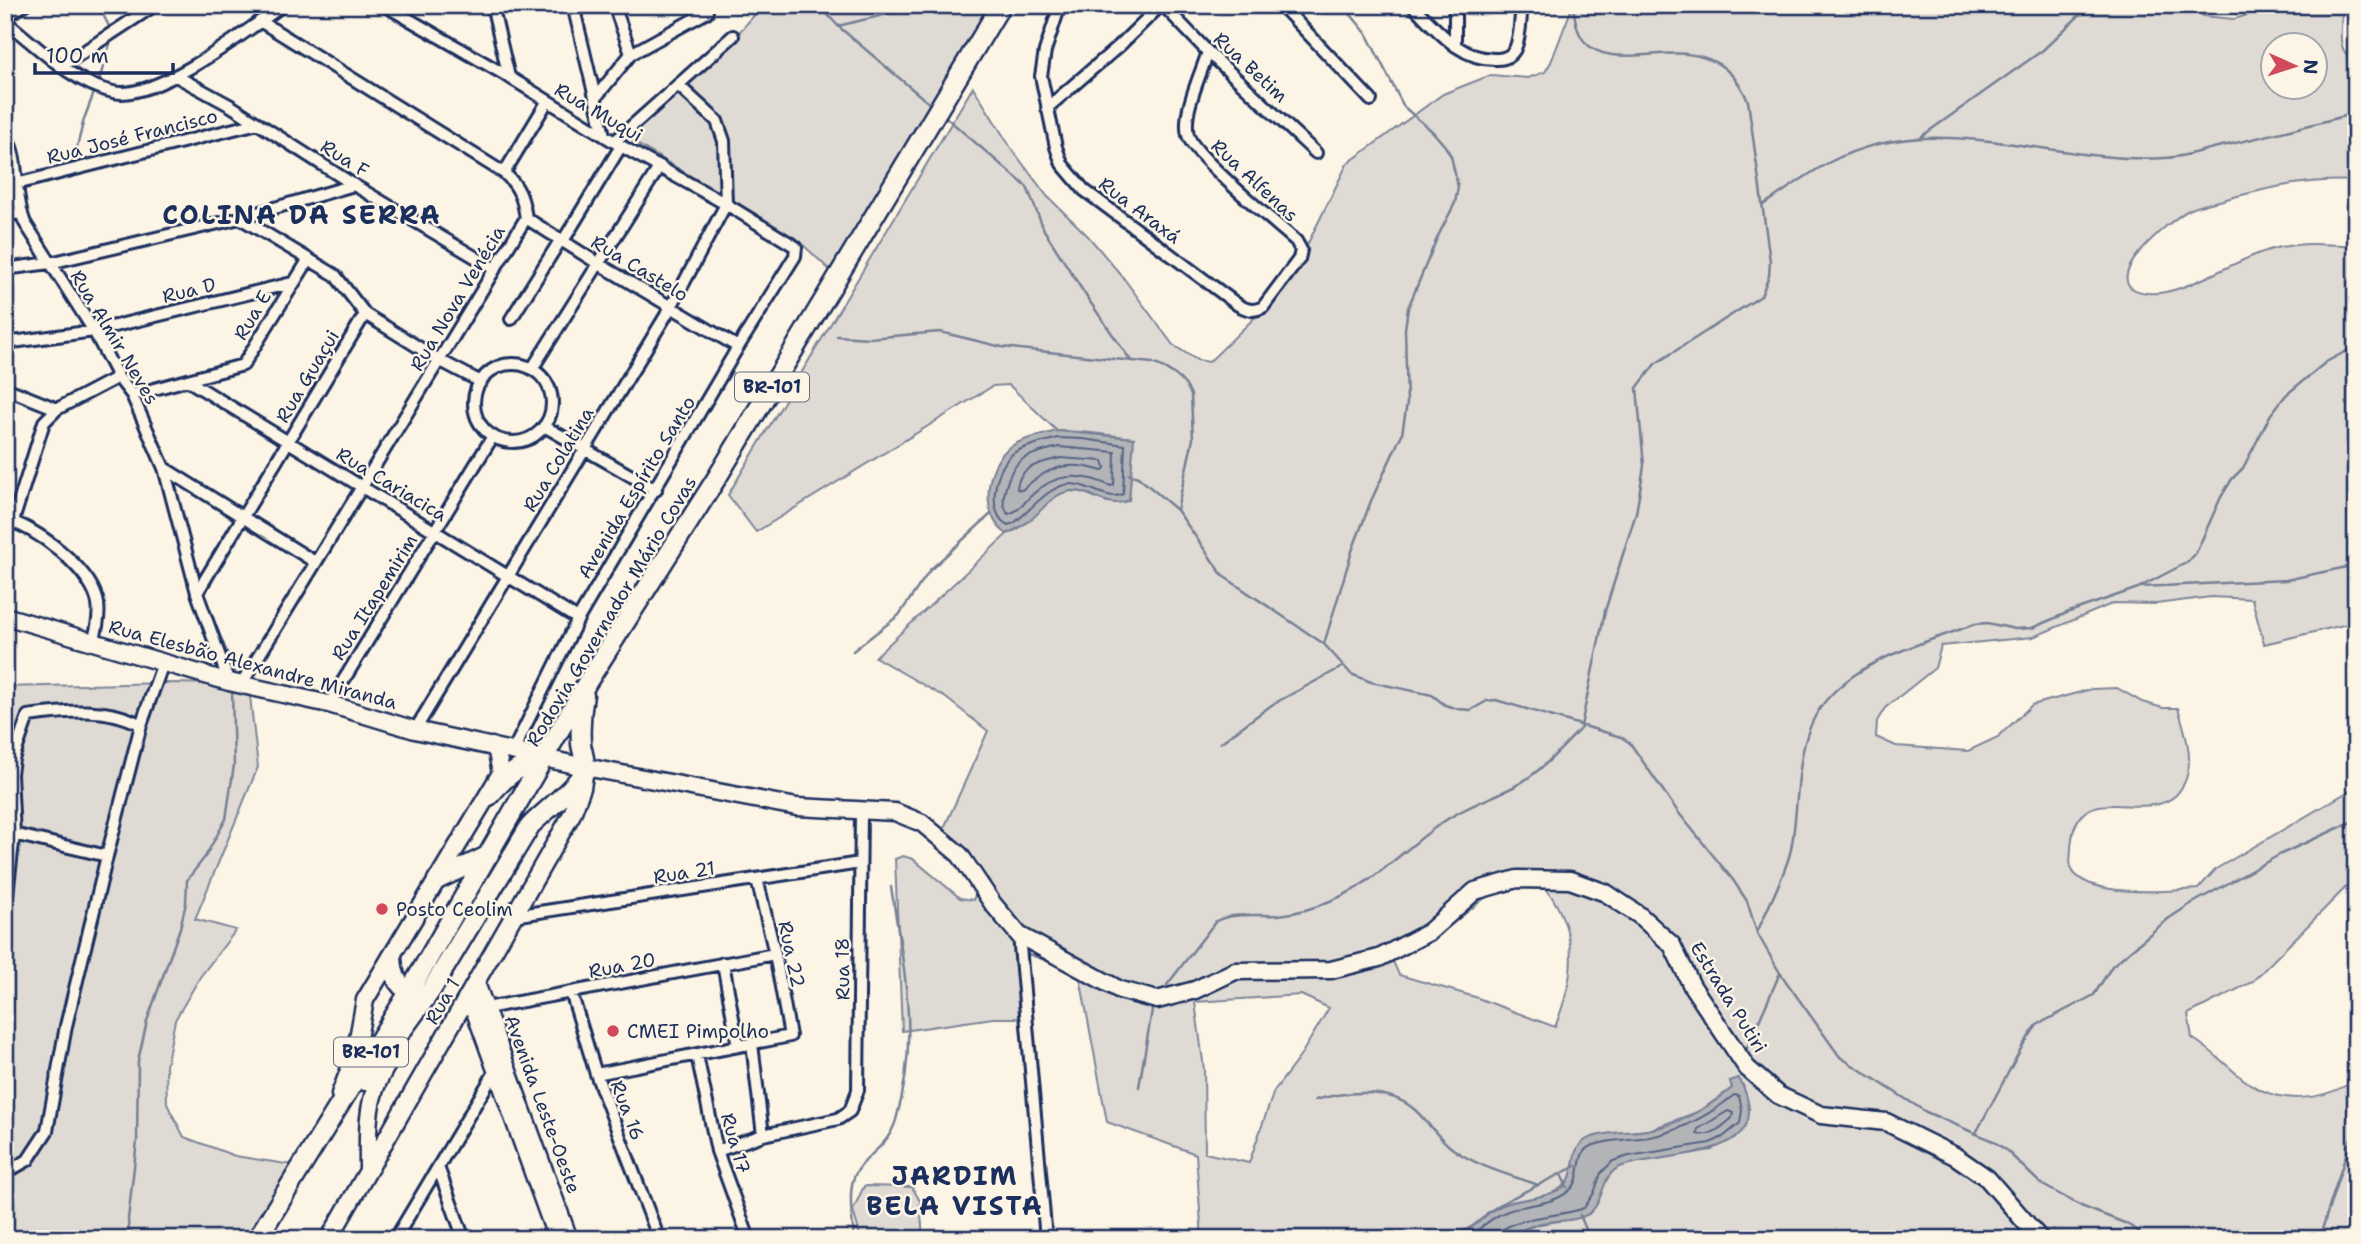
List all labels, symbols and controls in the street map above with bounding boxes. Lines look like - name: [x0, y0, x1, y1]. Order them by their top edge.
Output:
- street label: Rua Betim: [1208, 27, 1293, 108]
- scale bar: [35, 32, 173, 76]
- north arrow: [2260, 32, 2330, 102]
- text: 100 m: [46, 42, 109, 70]
- text: N: [2298, 59, 2323, 75]
- street label: Rua Muqui: [550, 77, 647, 148]
- street label: Rua José Francisco: [44, 103, 220, 170]
- street label: Rua Alfenas: [1206, 133, 1304, 227]
- street label: Rua F: [316, 134, 374, 183]
- street label: Rua Araxá: [1094, 171, 1186, 250]
- district label: COLINA DA SERRA: [162, 197, 442, 232]
- street label: Rua Nova Venécia: [404, 221, 511, 376]
- street label: Rua Castelo: [586, 230, 693, 307]
- street label: Rua Almir Neves: [65, 265, 165, 409]
- street label: Rua D: [160, 272, 218, 309]
- street label: Rua E: [228, 286, 277, 345]
- street label: Rua Guaçui: [270, 325, 345, 427]
- road number: BR-101: [735, 372, 809, 402]
- street label: Avenida Espírito Santo: [572, 391, 701, 583]
- street label: Rua Colatina: [517, 402, 600, 516]
- street label: Rua Cariacica: [332, 442, 452, 527]
- street label: Rodovia Governador Mário Covas: [521, 471, 702, 751]
- street label: Rua Itapemirim: [326, 530, 423, 665]
- street label: Rua Elesbão Alexandre Miranda: [106, 614, 400, 715]
- street label: Rua 21: [651, 855, 717, 890]
- place label: Posto Ceolim: [396, 897, 513, 922]
- marker: Posto Ceolim: [374, 901, 390, 917]
- street label: Rua 22: [772, 919, 811, 990]
- street label: Rua 18: [829, 937, 856, 1001]
- street label: Estrada Putiri: [1684, 937, 1773, 1058]
- street label: Rua 20: [586, 947, 658, 984]
- street label: Rua 1: [419, 973, 466, 1029]
- street label: Avenida Leste-Oeste: [499, 1011, 586, 1197]
- place label: CMEI Pimpolho: [627, 1019, 769, 1044]
- marker: CMEI Pimpolho: [605, 1023, 621, 1039]
- road number: BR-101: [334, 1037, 408, 1066]
- street label: Rua 16: [605, 1077, 650, 1144]
- street label: Rua 17: [715, 1110, 756, 1176]
- district label: JARDIM BELA VISTA: [866, 1158, 1044, 1223]

